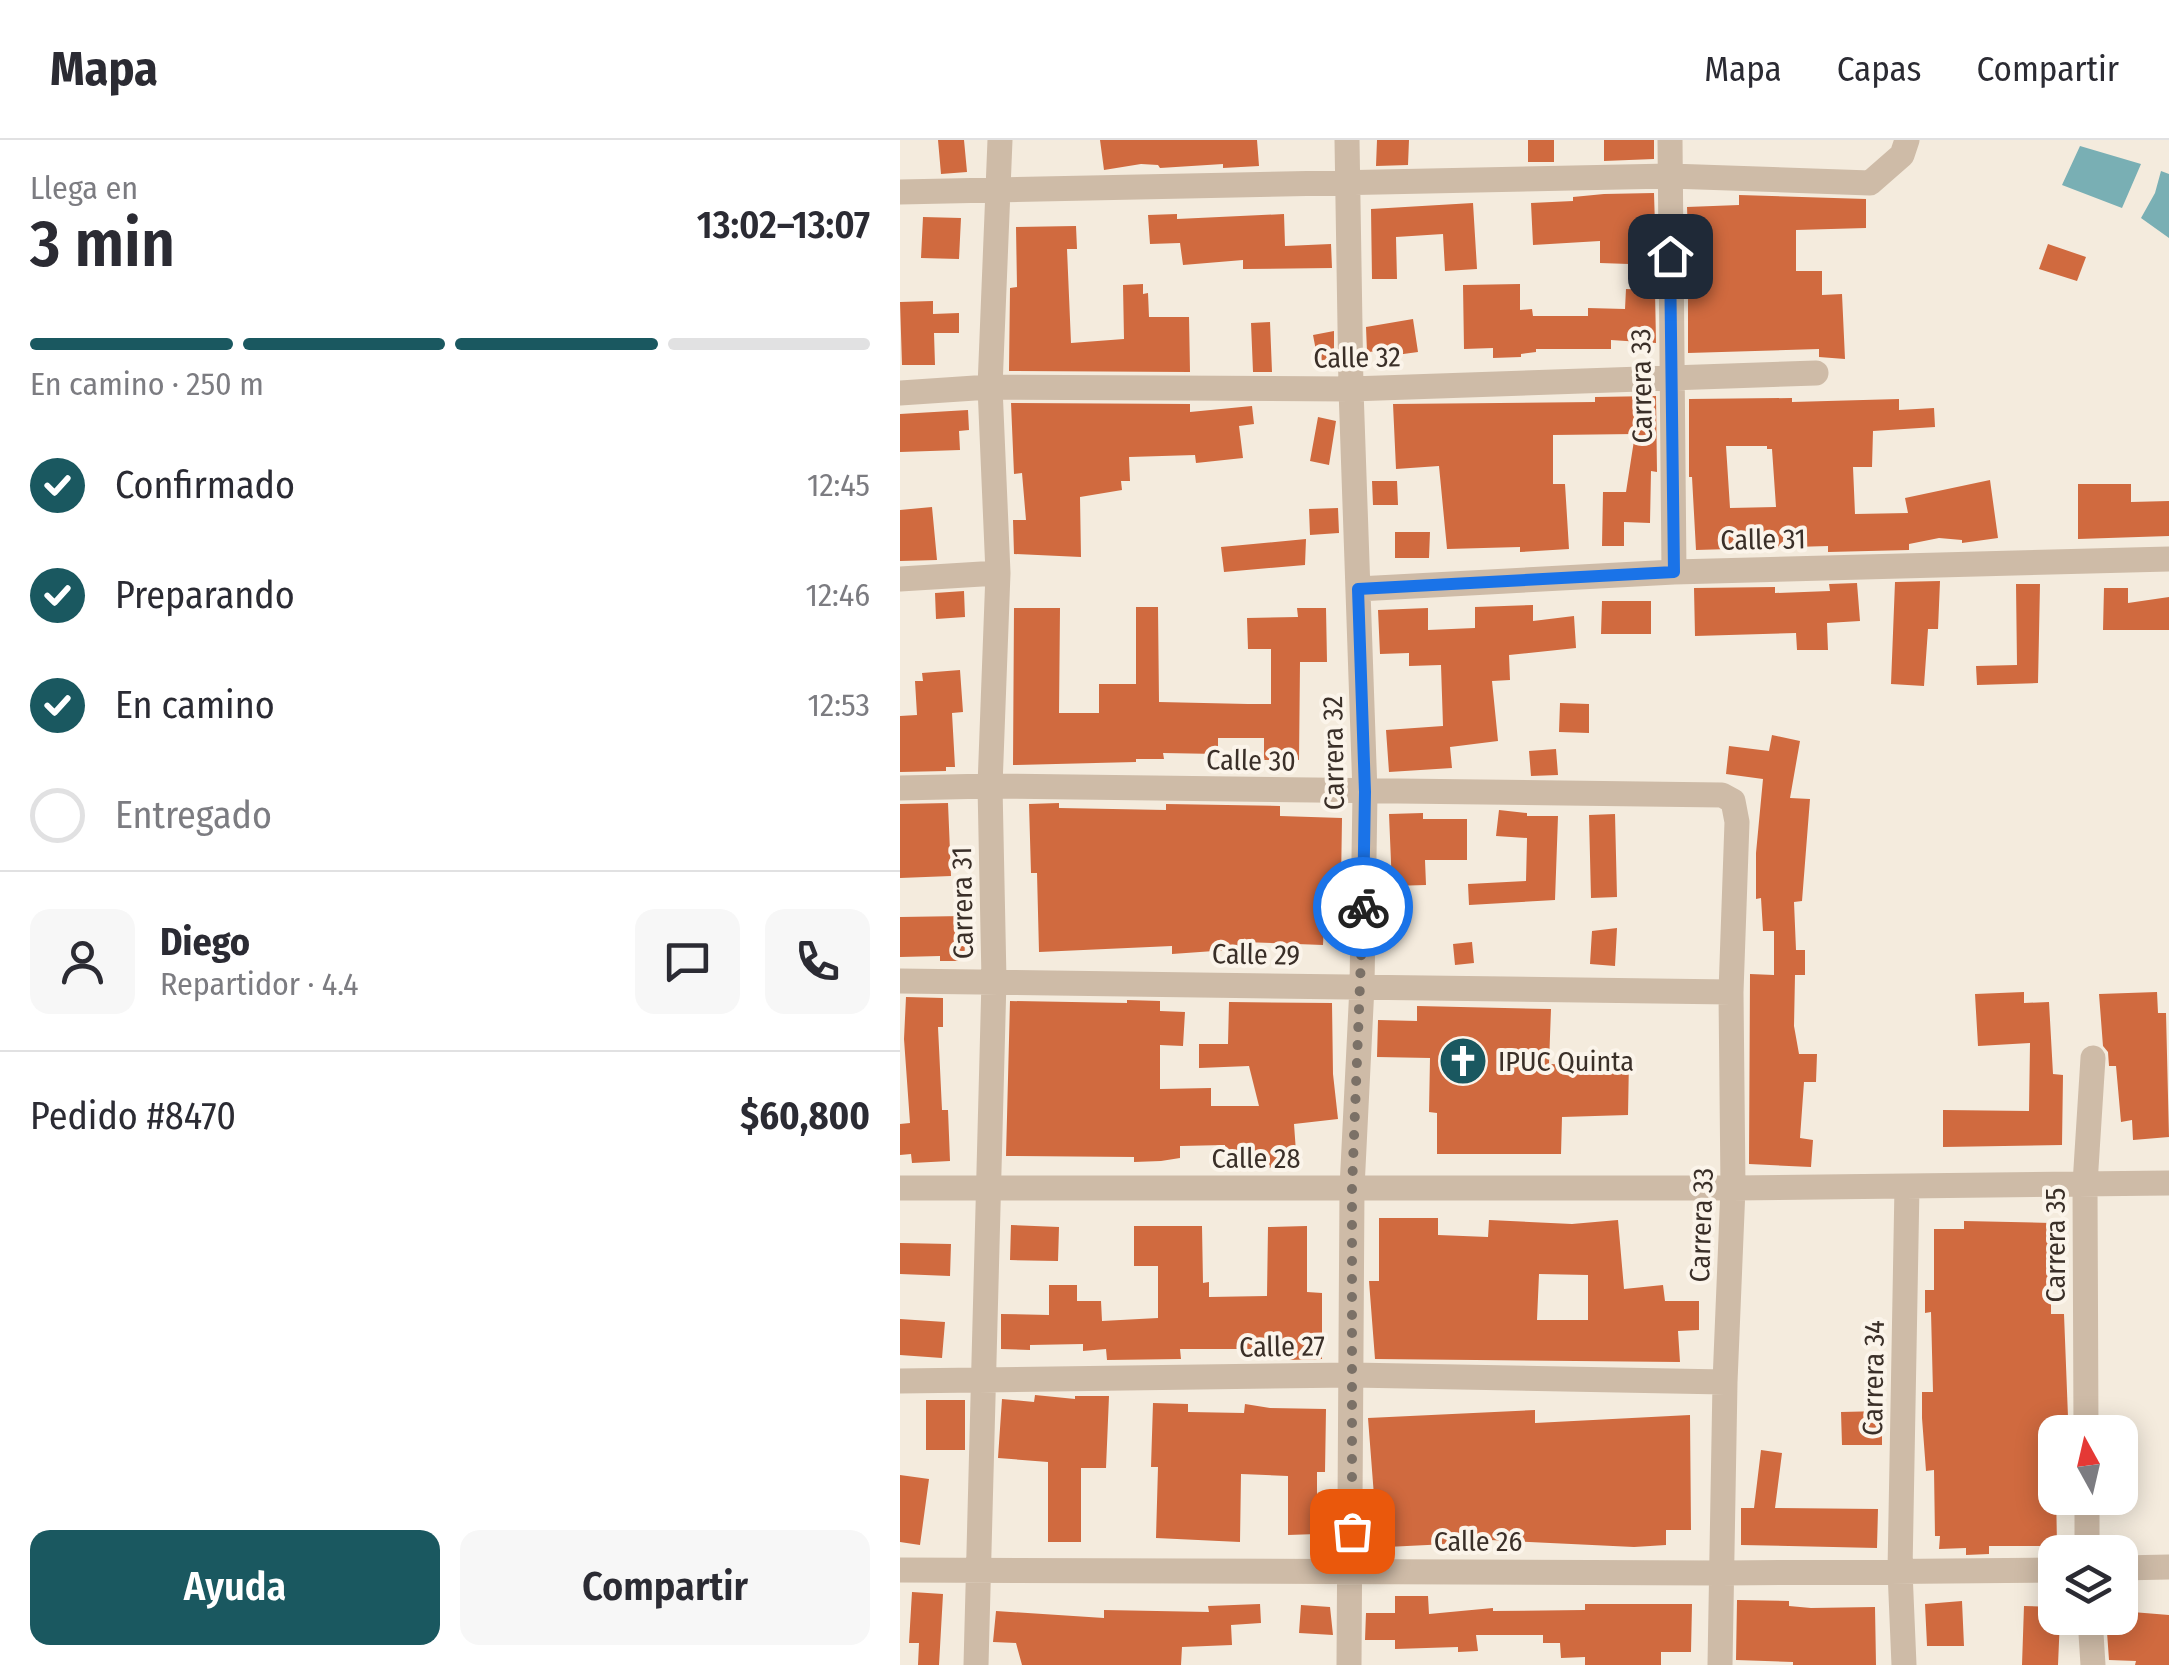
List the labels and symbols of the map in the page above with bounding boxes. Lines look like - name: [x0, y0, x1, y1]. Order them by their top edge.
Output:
- pin: [1628, 214, 1713, 299]
- street label: Carrera 33: [1624, 328, 1659, 444]
- street label: Calle 32: [1313, 340, 1401, 375]
- street label: Calle 31: [1720, 522, 1806, 557]
- street label: Carrera 32: [1316, 696, 1351, 810]
- street label: Calle 30: [1206, 743, 1296, 778]
- street label: Carrera 31: [945, 847, 980, 959]
- courier: [1313, 857, 1413, 957]
- street label: Calle 29: [1212, 937, 1300, 972]
- church icon: IPUC Quinta: [1437, 1035, 1489, 1087]
- place label: IPUC Quinta: [1498, 1045, 1634, 1078]
- street label: Calle 28: [1212, 1142, 1300, 1175]
- street label: Carrera 33: [1683, 1167, 1720, 1283]
- street label: Carrera 35: [2039, 1188, 2072, 1302]
- street label: Carrera 34: [1856, 1320, 1891, 1436]
- street label: Calle 27: [1239, 1329, 1325, 1364]
- north arrow: [2038, 1415, 2138, 1515]
- pin: [1310, 1489, 1395, 1574]
- street label: Calle 26: [1434, 1525, 1522, 1558]

